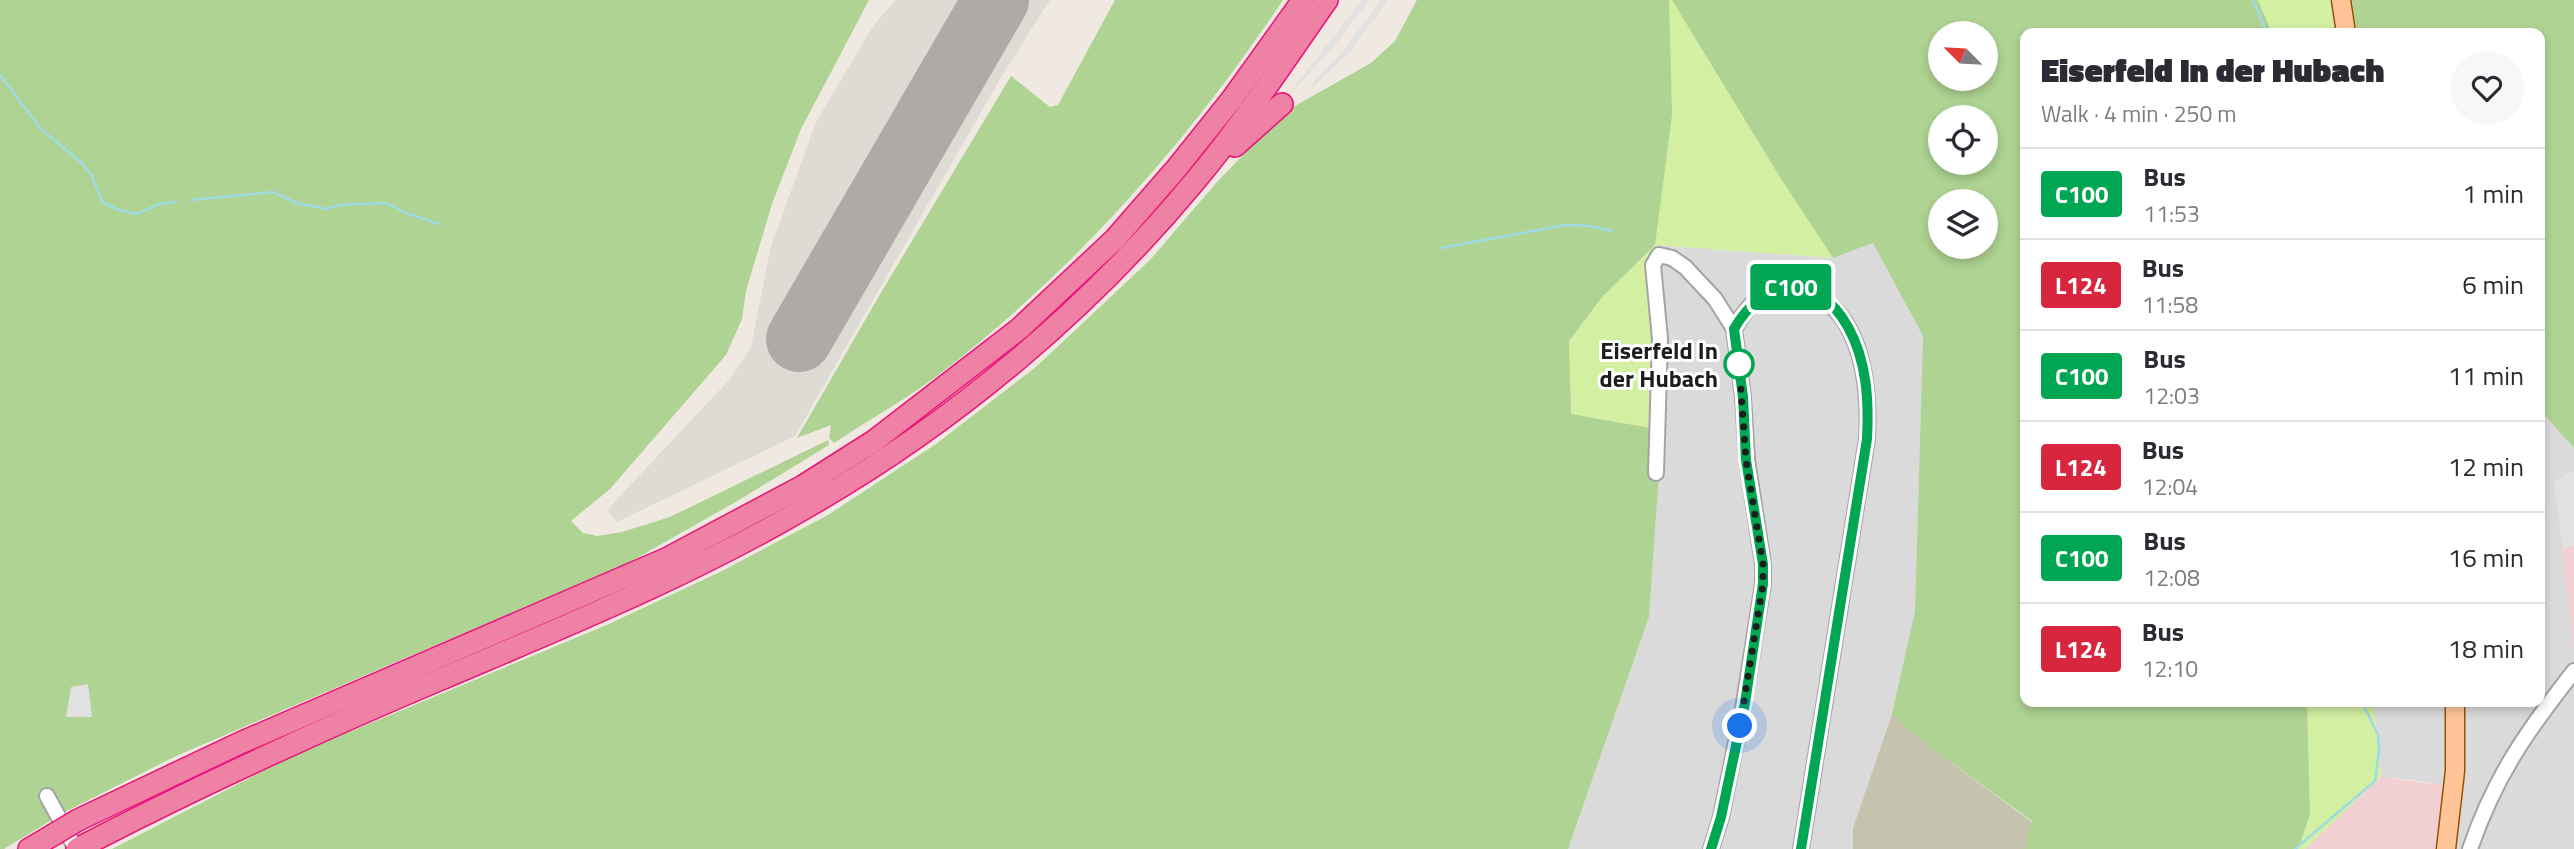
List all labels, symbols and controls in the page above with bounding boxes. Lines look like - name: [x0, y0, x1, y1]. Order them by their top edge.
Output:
- north arrow: [1928, 21, 1998, 91]
- map controls: [1928, 21, 1998, 259]
- text: Eiserfeld In der Hubach: [2041, 45, 2384, 95]
- button: heart: [2450, 51, 2524, 125]
- text: Walk · 4 min · 250 m: [2041, 96, 2237, 131]
- button: locate: [1928, 105, 1998, 175]
- text: Bus: [2143, 157, 2186, 196]
- text: 1 min: [2462, 174, 2524, 213]
- text: C100: [2055, 176, 2108, 212]
- button: layers: [1928, 189, 1998, 259]
- text: 11:53: [2143, 196, 2200, 231]
- text: Bus: [2142, 248, 2184, 287]
- line badge: C100: [1742, 264, 1840, 310]
- text: 6 min: [2462, 265, 2524, 304]
- text: L124: [2055, 267, 2107, 303]
- text: C100: [1764, 269, 1818, 305]
- text: 11:58: [2142, 287, 2198, 322]
- place label: Eiserfeld In der Hubach: [1600, 332, 1718, 396]
- text: Bus: [2143, 339, 2186, 378]
- marker: Eiserfeld In der Hubach: [1724, 349, 1754, 379]
- text: 11 min: [2448, 356, 2524, 395]
- text: C100: [2055, 358, 2108, 394]
- text: 12:03: [2143, 378, 2200, 413]
- text: Bus: [2142, 430, 2184, 469]
- text: 12 min: [2448, 447, 2524, 486]
- text: L124: [2055, 449, 2107, 485]
- text: 12:04: [2142, 469, 2198, 504]
- text: Bus: [2143, 521, 2186, 560]
- text: 16 min: [2448, 538, 2524, 577]
- text: C100: [2055, 540, 2108, 576]
- text: 12:08: [2143, 560, 2200, 595]
- text: Bus: [2142, 612, 2184, 651]
- text: 18 min: [2448, 629, 2524, 668]
- text: L124: [2055, 631, 2107, 667]
- text: 12:10: [2142, 651, 2198, 686]
- your location: [1722, 708, 1757, 743]

